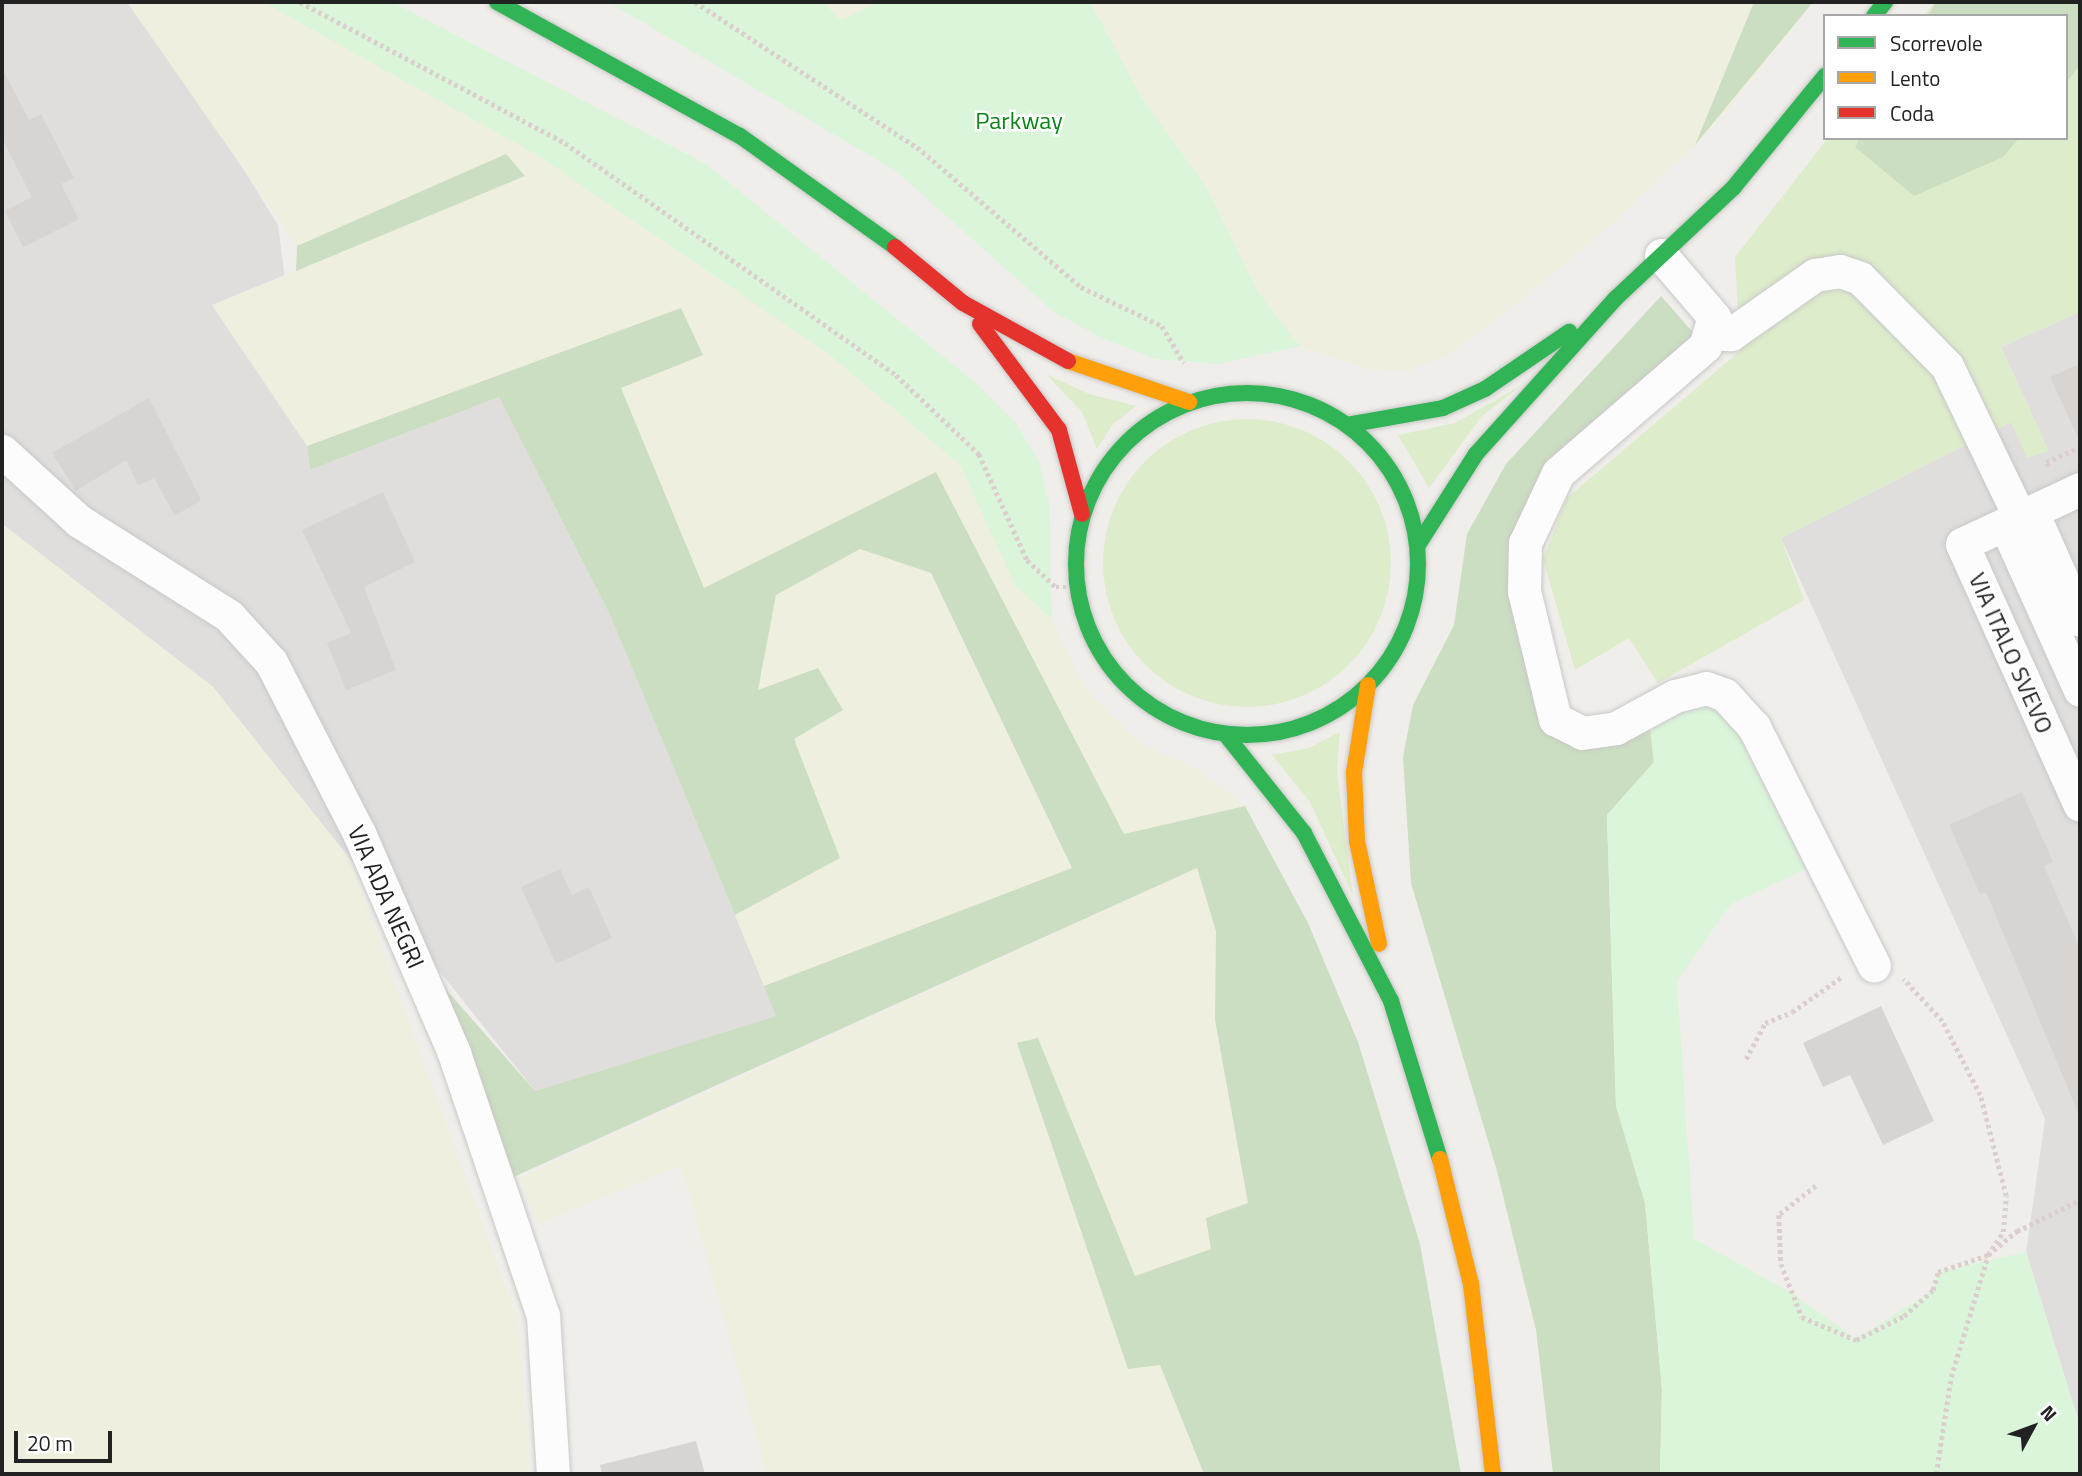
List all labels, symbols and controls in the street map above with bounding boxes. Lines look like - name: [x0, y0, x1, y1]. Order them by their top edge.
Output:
- legend: [1823, 14, 2068, 140]
- text: Scorrevole: [1890, 27, 1983, 59]
- text: Lento: [1890, 62, 1940, 94]
- text: Coda: [1890, 97, 1934, 129]
- park label: Parkway: [975, 107, 1063, 135]
- street label: VIA ITALO SVEVO: [1963, 568, 2059, 738]
- street label: VIA ADA NEGRI: [342, 821, 430, 973]
- north arrow: [1998, 1392, 2068, 1462]
- text: N: [2034, 1398, 2064, 1427]
- scale bar: [18, 1416, 116, 1460]
- text: 20 m: [27, 1427, 73, 1459]

